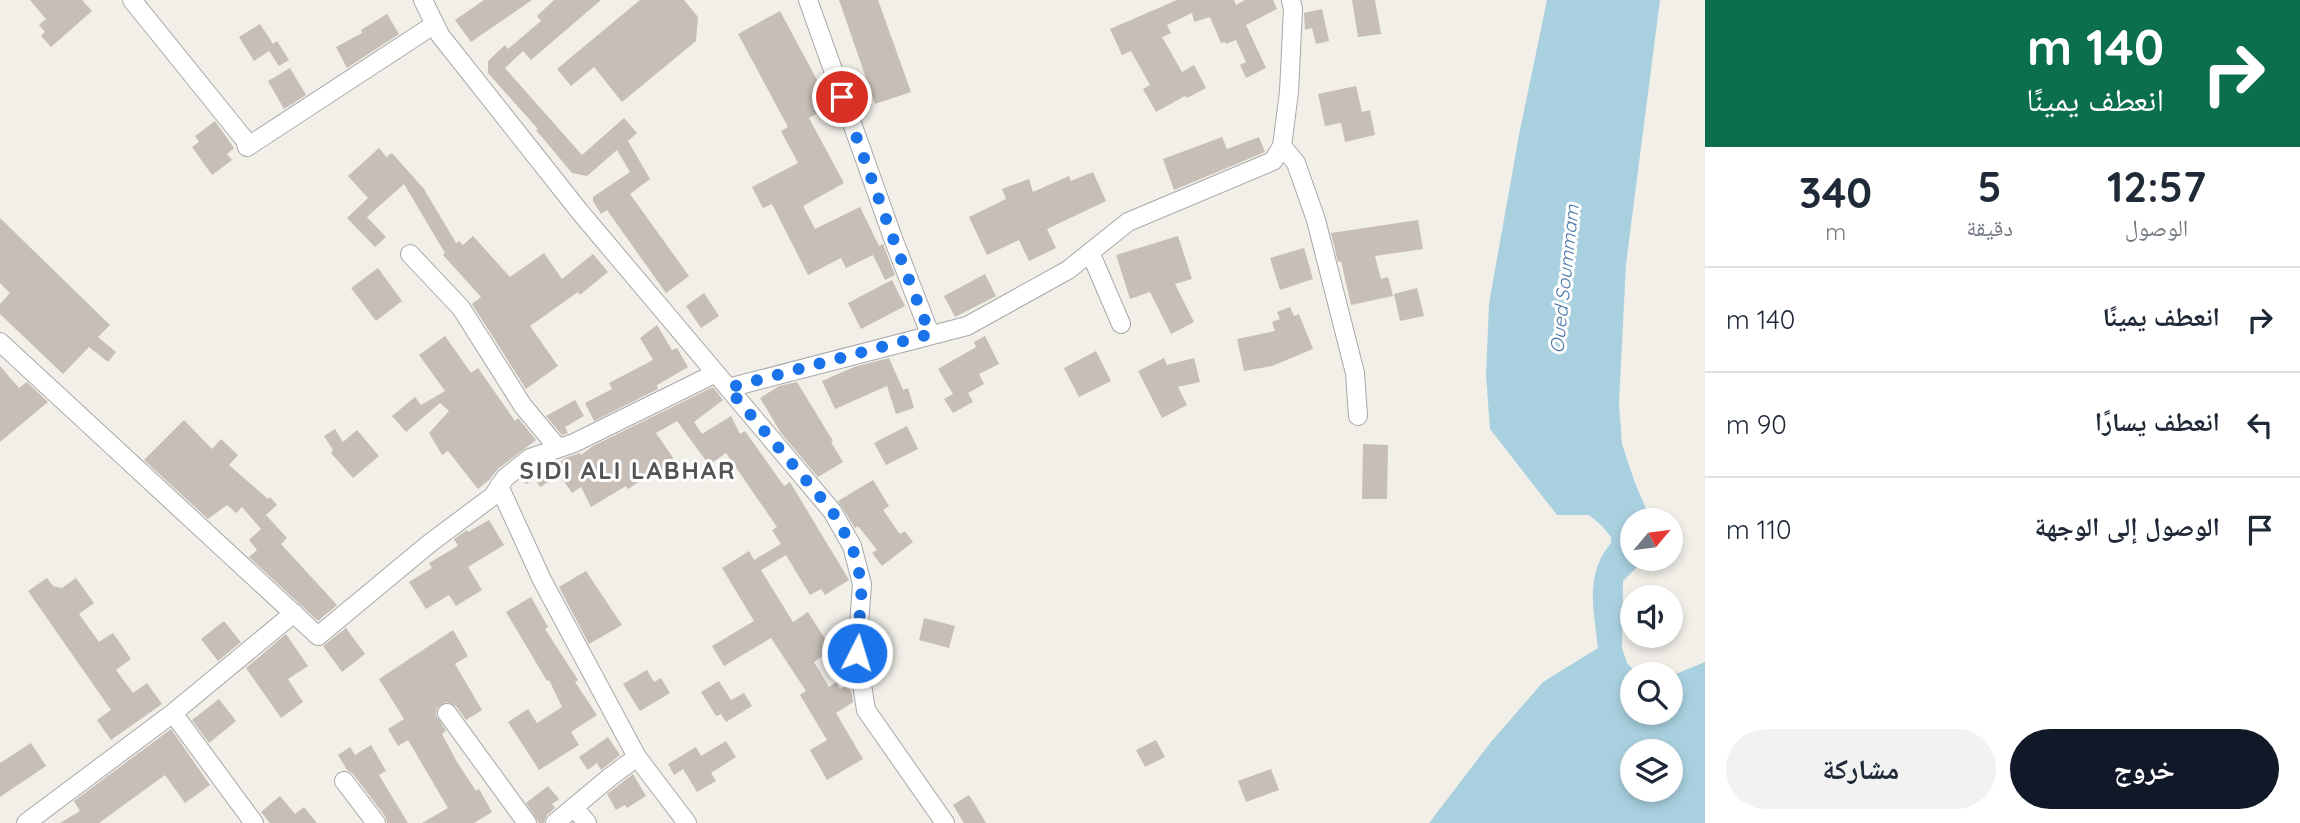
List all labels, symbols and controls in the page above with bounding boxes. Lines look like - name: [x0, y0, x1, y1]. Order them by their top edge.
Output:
- text: 140 m: [2027, 16, 2164, 77]
- icon: right: [2188, 28, 2279, 119]
- pin: [812, 67, 872, 127]
- icon: arrive: [823, 78, 861, 116]
- text: انعطف يمينًا: [2026, 79, 2164, 119]
- text: 5: [1977, 160, 2002, 213]
- text: 12:57: [2107, 160, 2206, 213]
- text: 340: [1799, 166, 1872, 219]
- water label: Oued Soummam: [1544, 203, 1584, 354]
- text: دقيقة: [1966, 213, 2013, 242]
- text: الوصول: [2125, 213, 2188, 242]
- text: m: [1825, 217, 1846, 246]
- text: انعطف يمينًا: [2102, 300, 2220, 333]
- icon: right: [2241, 301, 2279, 339]
- text: 140 m: [1726, 303, 1795, 336]
- text: انعطف يسارًا: [2095, 405, 2220, 438]
- icon: left: [2241, 406, 2279, 444]
- text: 90 m: [1726, 408, 1787, 441]
- district label: SIDI ALI LABHAR: [519, 455, 737, 485]
- north arrow: [1620, 508, 1684, 570]
- map controls: [1620, 508, 1683, 802]
- text: الوصول إلى الوجهة: [2034, 510, 2220, 543]
- icon: arrive: [2241, 511, 2279, 549]
- text: 110 m: [1726, 513, 1792, 546]
- button: sound: [1620, 585, 1683, 648]
- position arrow: [820, 616, 894, 690]
- button: search: [1620, 662, 1683, 725]
- button: مشاركة: [1726, 729, 1996, 809]
- button: خروج: [2010, 729, 2279, 809]
- button: layers: [1620, 739, 1683, 802]

